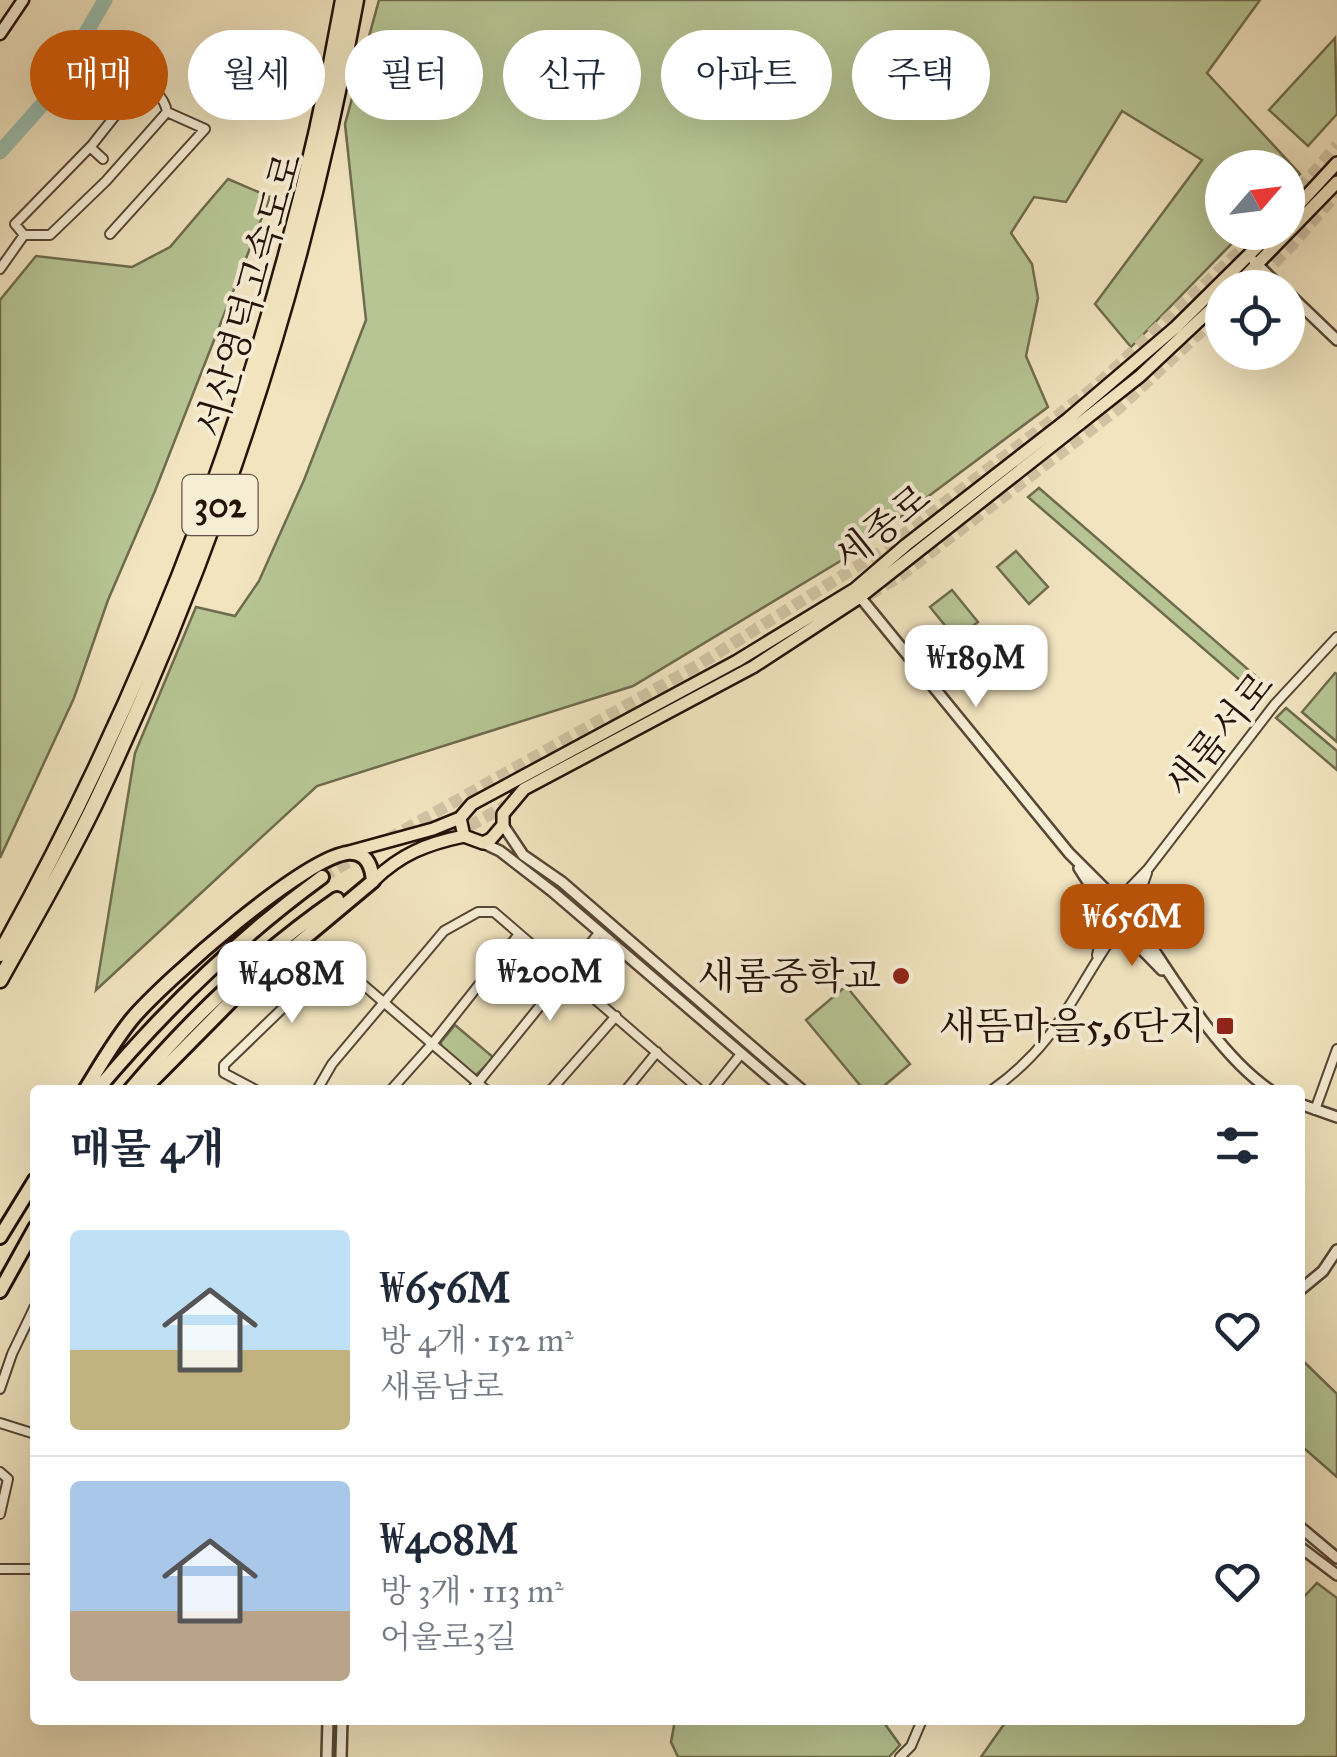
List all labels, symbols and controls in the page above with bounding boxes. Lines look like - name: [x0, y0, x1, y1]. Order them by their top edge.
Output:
- chip: 매매: [30, 30, 168, 120]
- chip: 월세: [188, 30, 325, 120]
- chip: 필터: [345, 30, 483, 120]
- chip: 신규: [503, 30, 641, 120]
- chip: 아파트: [661, 30, 832, 120]
- chip: 주택: [852, 30, 990, 120]
- street label: 서산영덕고속도로: [186, 148, 312, 442]
- north arrow: [1205, 150, 1305, 250]
- map controls: [1205, 150, 1305, 370]
- button: locate: [1205, 270, 1305, 370]
- street label: 세종로: [825, 474, 939, 580]
- road number: 302: [182, 475, 258, 535]
- pin: ₩189M: [906, 625, 1046, 710]
- text: ₩189M: [927, 638, 1025, 677]
- street label: 새롬서로: [1155, 662, 1283, 806]
- pin: ₩656M: [1062, 884, 1202, 969]
- text: ₩656M: [1082, 897, 1182, 936]
- pin: ₩200M: [480, 939, 620, 1024]
- pin: ₩408M: [222, 941, 362, 1026]
- text: ₩200M: [498, 952, 602, 991]
- place label: 새롬중학교: [697, 953, 881, 999]
- text: ₩408M: [239, 954, 345, 993]
- marker: 새롬중학교: [890, 965, 912, 987]
- place label: 새뜸마을5,6단지: [939, 1003, 1205, 1049]
- marker: 새뜸마을5,6단지: [1214, 1015, 1236, 1037]
- icon: filters: [1210, 1118, 1265, 1173]
- text: 매물 4개: [70, 1123, 224, 1175]
- text: ₩656M: [380, 1262, 511, 1314]
- icon: home: [150, 1270, 270, 1390]
- icon: heart: [1210, 1303, 1265, 1358]
- text: 방 4개 · 152 m²: [380, 1321, 573, 1360]
- text: 새롬남로: [380, 1367, 504, 1406]
- text: ₩408M: [380, 1513, 518, 1565]
- icon: home: [150, 1521, 270, 1641]
- icon: heart: [1210, 1554, 1265, 1609]
- text: 방 3개 · 113 m²: [380, 1572, 563, 1611]
- text: 어울로3길: [380, 1618, 516, 1657]

